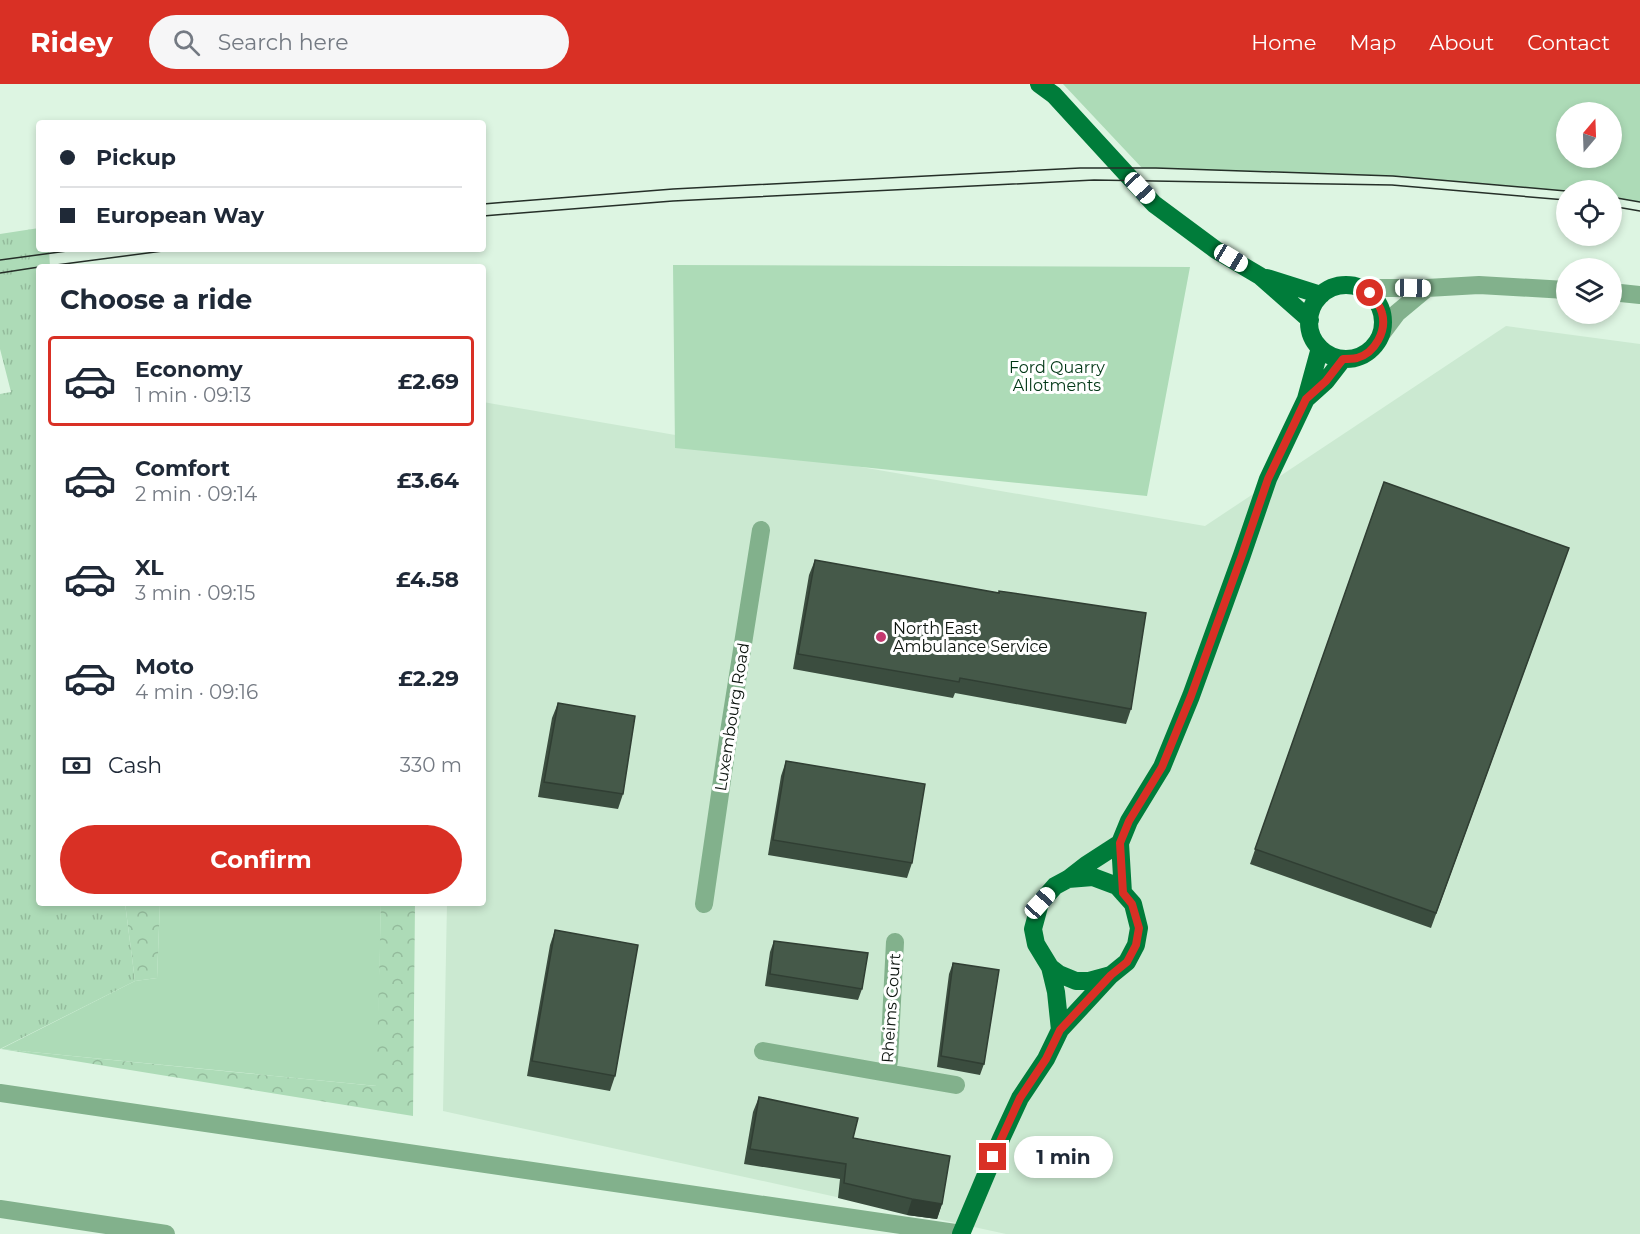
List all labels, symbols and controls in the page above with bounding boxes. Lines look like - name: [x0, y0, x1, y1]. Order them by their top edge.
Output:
- search box: [149, 15, 569, 69]
- text: Ridey: [30, 25, 113, 59]
- icon: search: [170, 26, 203, 59]
- text: Search here: [218, 29, 349, 56]
- text: Home: [1251, 30, 1316, 55]
- text: Map: [1349, 30, 1396, 55]
- text: About: [1429, 30, 1494, 55]
- text: Contact: [1527, 30, 1610, 55]
- north arrow: [1556, 102, 1622, 168]
- map controls: [1556, 102, 1622, 324]
- text: Pickup: [96, 144, 176, 171]
- car: [1121, 169, 1159, 207]
- button: locate: [1556, 180, 1622, 246]
- text: European Way: [96, 202, 264, 229]
- car: [1211, 241, 1251, 275]
- button: layers: [1556, 258, 1622, 324]
- route start: [1356, 279, 1383, 306]
- car: [1395, 279, 1431, 297]
- text: Choose a ride: [60, 283, 252, 316]
- icon: car: [63, 354, 117, 408]
- text: Economy: [135, 356, 243, 383]
- park label: Ford Quarry Allotments: [1009, 358, 1105, 395]
- text: £2.69: [398, 368, 459, 395]
- text: 1 min · 09:13: [135, 383, 251, 407]
- icon: car: [63, 453, 117, 507]
- text: Comfort: [135, 455, 230, 482]
- text: £3.64: [397, 467, 459, 494]
- text: 2 min · 09:14: [135, 482, 257, 506]
- icon: car: [63, 552, 117, 606]
- text: XL: [135, 554, 164, 581]
- text: £4.58: [396, 566, 459, 593]
- text: 3 min · 09:15: [135, 581, 255, 605]
- place label: North East Ambulance Service: [893, 619, 1048, 656]
- marker: North East Ambulance Service: [874, 630, 888, 644]
- street label: Luxembourg Road: [711, 642, 753, 792]
- icon: car: [63, 651, 117, 705]
- text: Moto: [135, 653, 194, 680]
- text: £2.29: [398, 665, 459, 692]
- text: 4 min · 09:16: [135, 680, 258, 704]
- icon: cash: [60, 749, 93, 782]
- text: Cash: [108, 752, 162, 779]
- text: 330 m: [400, 753, 462, 777]
- button: Confirm: [60, 825, 462, 894]
- car: [1021, 884, 1059, 922]
- street label: Rheims Court: [878, 952, 904, 1064]
- callout: 1 min: [1014, 1136, 1113, 1178]
- route end: [979, 1143, 1006, 1170]
- text: 1 min: [1036, 1145, 1091, 1169]

